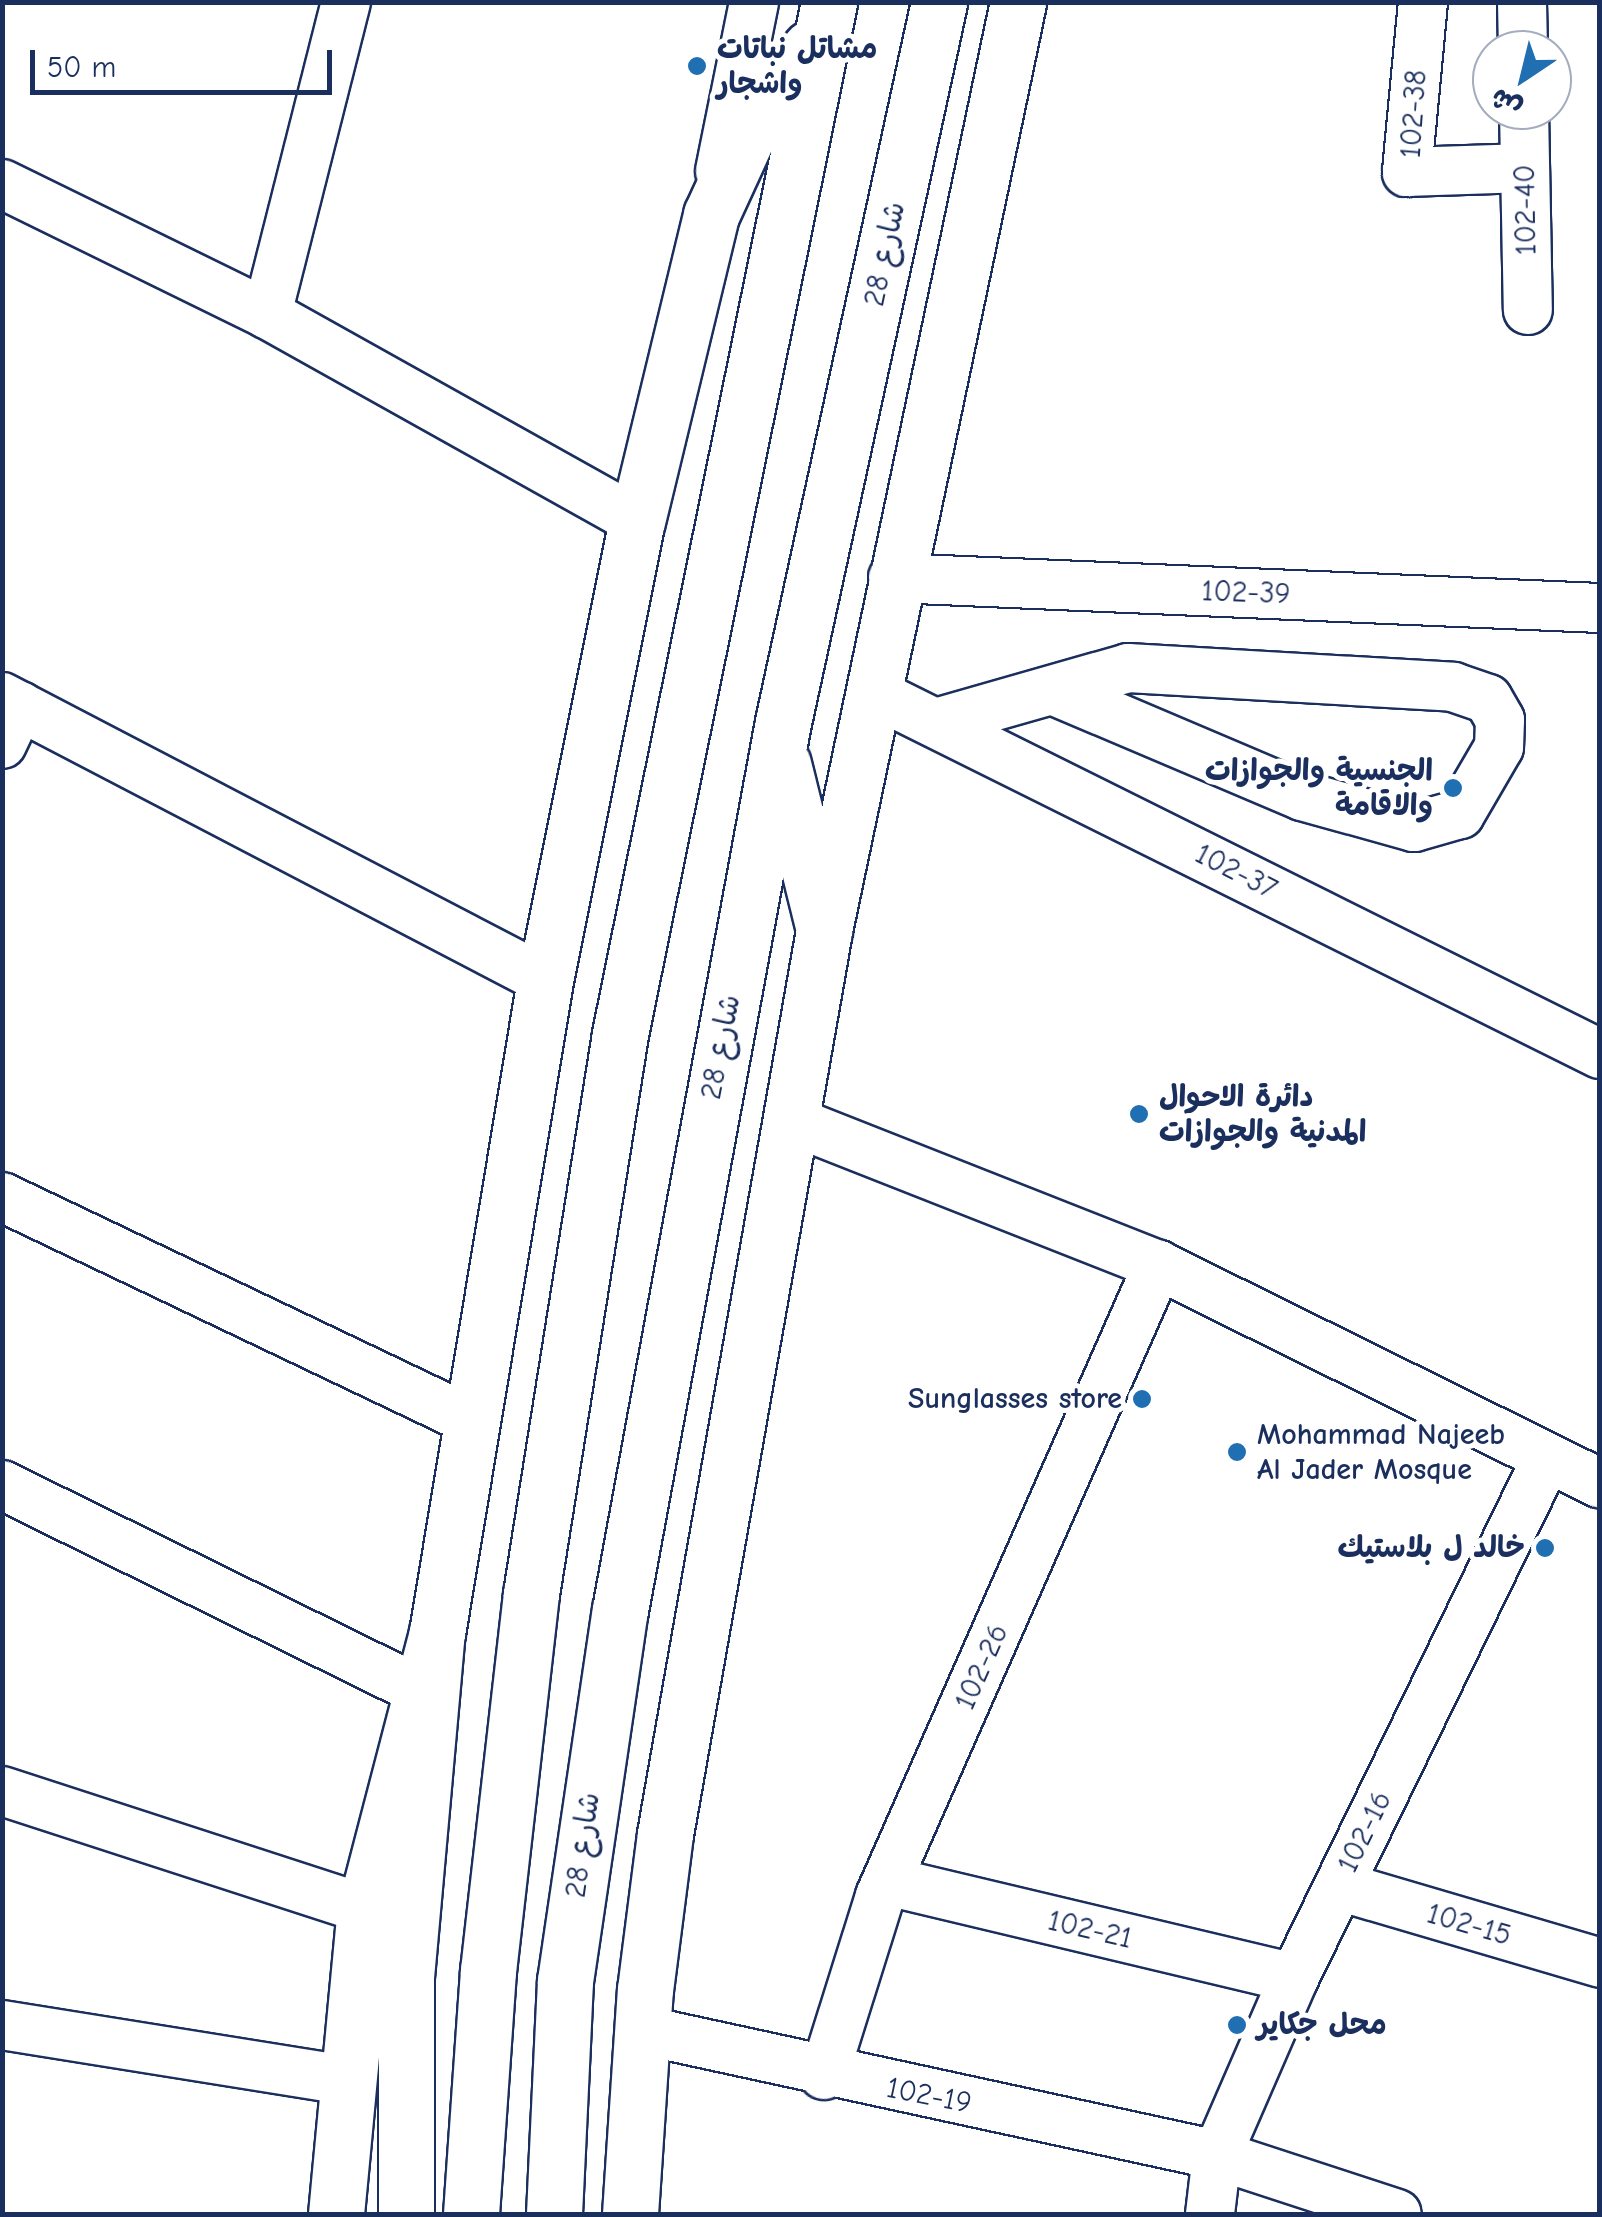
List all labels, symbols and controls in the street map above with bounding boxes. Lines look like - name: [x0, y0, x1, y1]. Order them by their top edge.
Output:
- scale bar: [35, 30, 338, 92]
- north arrow: [1472, 30, 1572, 130]
- place label: مشاتل نباتات واشجار: [717, 31, 877, 102]
- text: 50 m: [47, 50, 116, 85]
- marker: مشاتل نباتات واشجار: [686, 55, 708, 77]
- street label: 102-38: [1393, 69, 1435, 159]
- text: ش: [1484, 81, 1528, 125]
- street label: 102-40: [1507, 164, 1545, 256]
- street label: شارع 28: [856, 198, 914, 310]
- street label: 102-39: [1201, 573, 1291, 613]
- place label: الجنسية والجوازات والاقامة: [1205, 753, 1433, 824]
- marker: الجنسية والجوازات والاقامة: [1442, 777, 1464, 799]
- street label: 102-37: [1189, 836, 1283, 908]
- street label: شارع 28: [693, 991, 749, 1103]
- place label: دائرة الاحوال المدنية والجوازات: [1159, 1079, 1366, 1150]
- marker: دائرة الاحوال المدنية والجوازات: [1128, 1103, 1150, 1125]
- place label: Sunglasses store: [908, 1381, 1122, 1417]
- marker: Sunglasses store: [1131, 1388, 1153, 1410]
- place label: Mohammad Najeeb Al Jader Mosque: [1257, 1417, 1505, 1488]
- marker: Mohammad Najeeb Al Jader Mosque: [1226, 1441, 1248, 1463]
- place label: خالد ل بلاستيك: [1338, 1530, 1525, 1566]
- marker: خالد ل بلاستيك: [1534, 1537, 1556, 1559]
- street label: 102-26: [947, 1619, 1017, 1715]
- street label: 102-16: [1330, 1785, 1400, 1879]
- street label: شارع 28: [558, 1790, 608, 1900]
- street label: 102-15: [1423, 1896, 1515, 1954]
- street label: 102-21: [1044, 1903, 1136, 1957]
- place label: محل جكاير: [1257, 2007, 1387, 2043]
- marker: محل جكاير: [1226, 2014, 1248, 2036]
- street label: 102-19: [883, 2070, 975, 2122]

